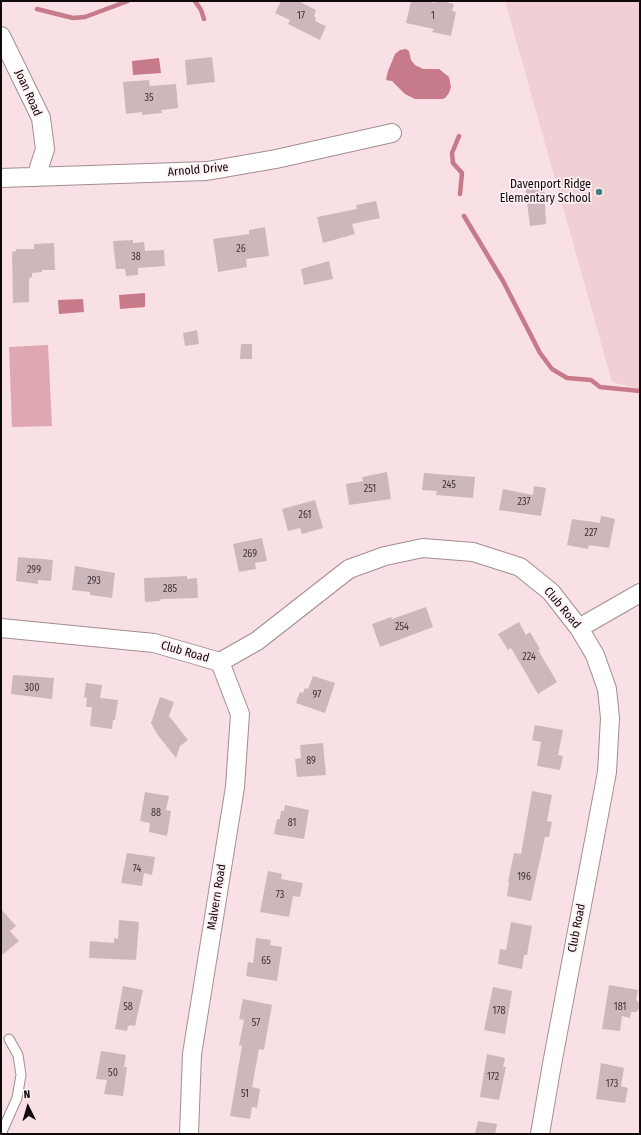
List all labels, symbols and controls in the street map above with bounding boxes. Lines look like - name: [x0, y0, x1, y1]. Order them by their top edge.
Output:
- house number: 17: [297, 10, 305, 22]
- house number: 1: [431, 10, 435, 22]
- street label: Joan Road: [11, 68, 45, 118]
- house number: 35: [144, 92, 154, 104]
- street label: Arnold Drive: [167, 160, 229, 180]
- place label: Davenport Ridge Elementary School: [500, 178, 591, 206]
- marker: Davenport Ridge Elementary School: [594, 187, 604, 197]
- house number: 26: [236, 243, 246, 255]
- house number: 38: [131, 251, 141, 263]
- house number: 245: [442, 479, 456, 491]
- house number: 251: [364, 483, 376, 495]
- house number: 237: [518, 496, 530, 508]
- house number: 261: [299, 509, 311, 521]
- house number: 227: [585, 527, 597, 539]
- house number: 269: [243, 548, 257, 560]
- house number: 299: [27, 564, 41, 576]
- house number: 293: [87, 575, 101, 587]
- house number: 285: [163, 583, 177, 595]
- street label: Club Road: [541, 584, 583, 632]
- house number: 254: [395, 621, 409, 633]
- street label: Club Road: [159, 638, 211, 666]
- house number: 224: [522, 651, 536, 663]
- house number: 300: [25, 682, 39, 694]
- house number: 97: [313, 689, 321, 701]
- house number: 89: [306, 755, 316, 767]
- house number: 88: [151, 807, 161, 819]
- house number: 81: [288, 817, 296, 829]
- house number: 74: [133, 863, 141, 875]
- street label: Malvern Road: [205, 863, 229, 931]
- house number: 196: [517, 871, 531, 883]
- house number: 73: [276, 889, 284, 901]
- street label: Club Road: [565, 902, 589, 954]
- house number: 65: [261, 955, 271, 967]
- house number: 58: [123, 1001, 133, 1013]
- house number: 181: [614, 1001, 626, 1013]
- house number: 178: [493, 1005, 505, 1017]
- house number: 57: [252, 1017, 260, 1029]
- house number: 50: [108, 1067, 118, 1079]
- house number: 172: [487, 1071, 499, 1083]
- house number: 173: [606, 1078, 618, 1090]
- north arrow: [8, 1087, 48, 1127]
- text: N: [23, 1088, 31, 1101]
- house number: 51: [241, 1088, 249, 1100]

